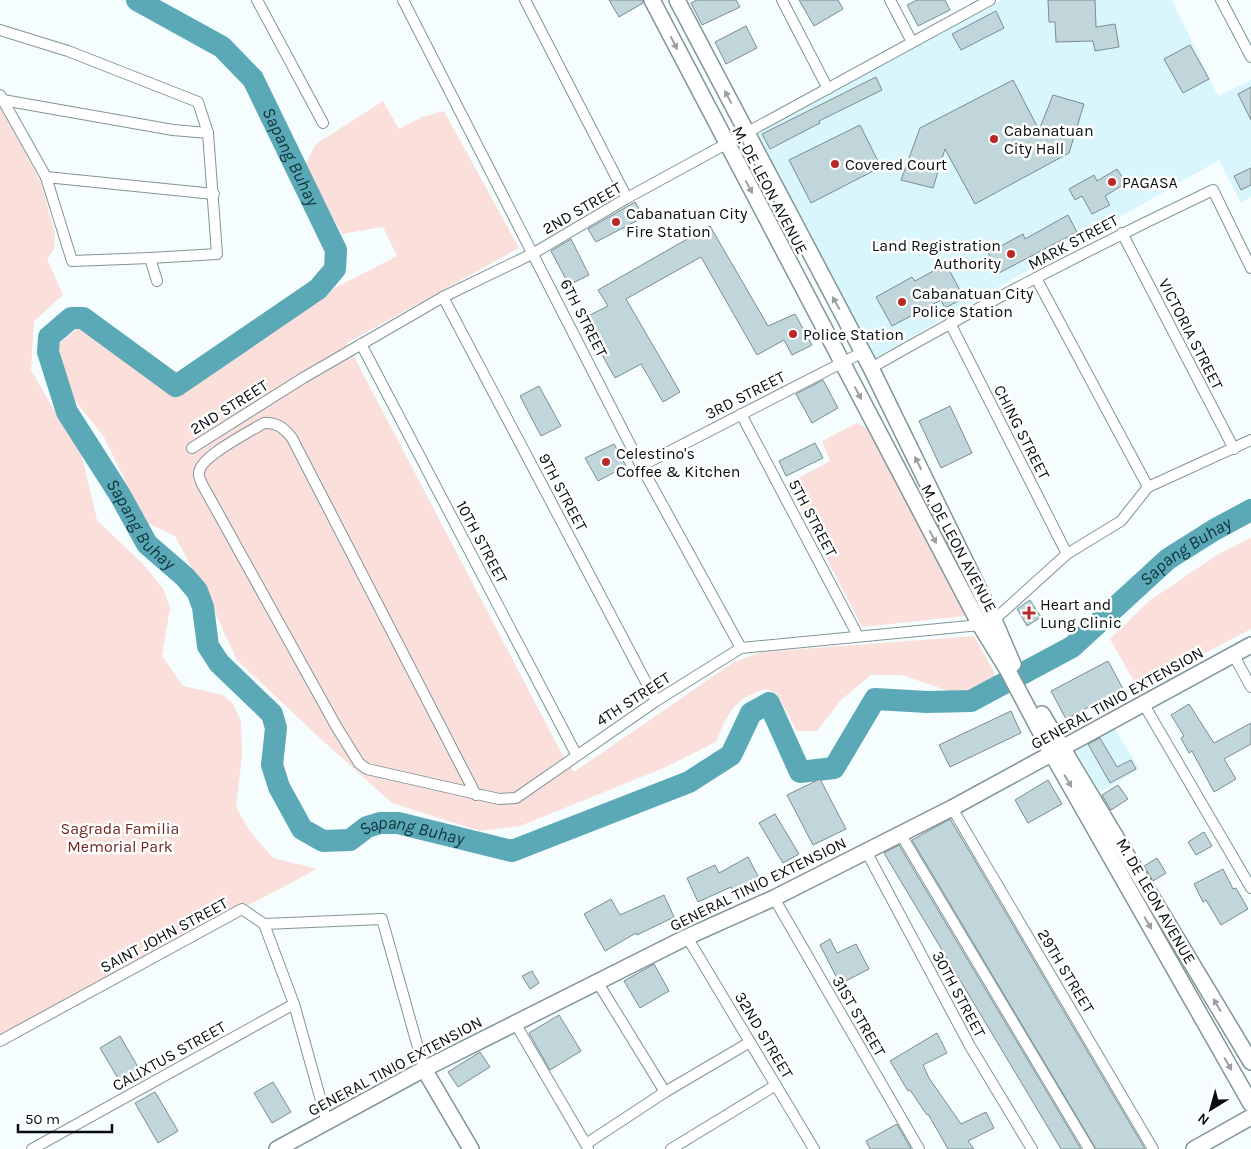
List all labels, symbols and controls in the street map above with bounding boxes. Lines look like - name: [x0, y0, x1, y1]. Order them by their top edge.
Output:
- one-way arrow: [670, 36, 678, 51]
- one-way arrow: [724, 90, 732, 105]
- water label: Sapang Buhay: [257, 104, 324, 211]
- place label: Cabanatuan City Hall: [1004, 121, 1094, 158]
- street label: M. DE LEON AVENUE: [728, 123, 812, 257]
- marker: Cabanatuan City Hall: [988, 133, 1000, 145]
- place label: Covered Court: [845, 155, 947, 174]
- marker: Covered Court: [829, 158, 841, 170]
- place label: PAGASA: [1122, 173, 1178, 192]
- marker: PAGASA: [1106, 176, 1118, 188]
- street label: 2ND STREET: [539, 178, 625, 238]
- one-way arrow: [745, 180, 753, 195]
- place label: Cabanatuan City Fire Station: [626, 204, 748, 241]
- street label: MARK STREET: [1025, 210, 1121, 274]
- marker: Cabanatuan City Fire Station: [610, 216, 622, 228]
- place label: Land Registration Authority: [872, 236, 1002, 273]
- marker: Land Registration Authority: [1005, 248, 1017, 260]
- street label: VICTORIA STREET: [1155, 275, 1227, 393]
- street label: 6TH STREET: [556, 276, 612, 360]
- place label: Cabanatuan City Police Station: [912, 284, 1034, 321]
- marker: Cabanatuan City Police Station: [896, 296, 908, 308]
- one-way arrow: [831, 297, 840, 310]
- place label: Police Station: [803, 325, 904, 344]
- marker: Police Station: [787, 328, 799, 340]
- street label: 3RD STREET: [702, 367, 788, 423]
- street label: 2ND STREET: [187, 376, 271, 438]
- street label: CHING STREET: [990, 382, 1054, 482]
- one-way arrow: [853, 386, 862, 400]
- place label: Celestino's Coffee & Kitchen: [616, 444, 740, 481]
- street label: 9TH STREET: [535, 450, 591, 534]
- marker: Celestino's Coffee & Kitchen: [600, 456, 612, 468]
- one-way arrow: [914, 456, 922, 471]
- water label: Sapang Buhay: [101, 475, 181, 575]
- street label: 5TH STREET: [785, 476, 841, 560]
- street label: M. DE LEON AVENUE: [917, 481, 1001, 615]
- street label: 10TH STREET: [452, 497, 512, 587]
- water label: Sapang Buhay: [1135, 511, 1236, 590]
- one-way arrow: [929, 530, 937, 544]
- place label: Heart and Lung Clinic: [1040, 595, 1121, 632]
- marker: Heart and Lung Clinic: [1022, 606, 1036, 620]
- street label: GENERAL TINIO EXTENSION: [1027, 643, 1207, 753]
- street label: 4TH STREET: [592, 668, 674, 730]
- one-way arrow: [1064, 774, 1072, 789]
- water label: Sapang Buhay: [354, 812, 468, 850]
- park label: Sagrada Familia Memorial Park: [61, 819, 179, 856]
- street label: GENERAL TINIO EXTENSION: [667, 833, 849, 935]
- street label: M. DE LEON AVENUE: [1112, 835, 1200, 967]
- street label: SAINT JOHN STREET: [97, 893, 231, 977]
- one-way arrow: [1144, 915, 1152, 930]
- street label: 29TH STREET: [1034, 926, 1098, 1016]
- street label: 30TH STREET: [928, 948, 990, 1040]
- street label: 31ST STREET: [828, 972, 890, 1060]
- street label: 32ND STREET: [731, 988, 797, 1082]
- one-way arrow: [1212, 998, 1221, 1011]
- street label: GENERAL TINIO EXTENSION: [305, 1012, 485, 1120]
- street label: CALIXTUS STREET: [109, 1017, 229, 1095]
- one-way arrow: [1224, 1057, 1233, 1071]
- north arrow: [1186, 1084, 1236, 1134]
- scale bar: [18, 1102, 111, 1134]
- text: N: [1194, 1109, 1213, 1129]
- text: 50 m: [25, 1110, 60, 1128]

